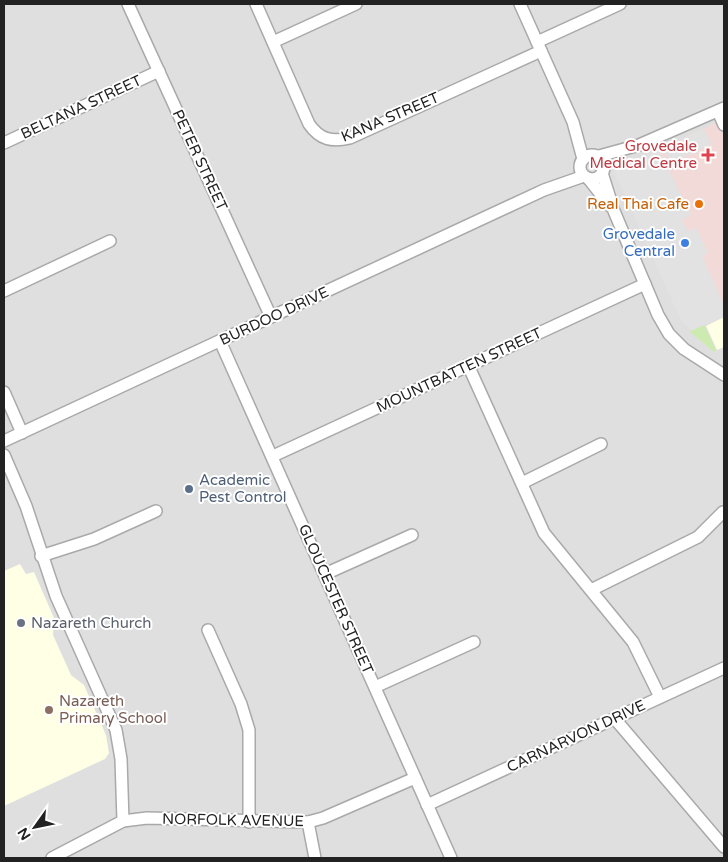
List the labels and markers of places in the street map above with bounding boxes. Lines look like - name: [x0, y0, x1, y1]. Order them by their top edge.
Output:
- place label: Grovedale Medical Centre: [590, 137, 697, 172]
- marker: Grovedale Medical Centre: [701, 148, 715, 162]
- place label: Real Thai Cafe: [587, 195, 689, 213]
- marker: Real Thai Cafe: [693, 198, 705, 210]
- place label: Grovedale Central: [603, 225, 675, 260]
- marker: Grovedale Central: [679, 237, 691, 249]
- place label: Academic Pest Control: [199, 471, 287, 506]
- marker: Academic Pest Control: [183, 483, 195, 495]
- place label: Nazareth Church: [31, 614, 151, 632]
- marker: Nazareth Church: [15, 617, 27, 629]
- place label: Nazareth Primary School: [59, 692, 167, 727]
- marker: Nazareth Primary School: [43, 704, 55, 716]

